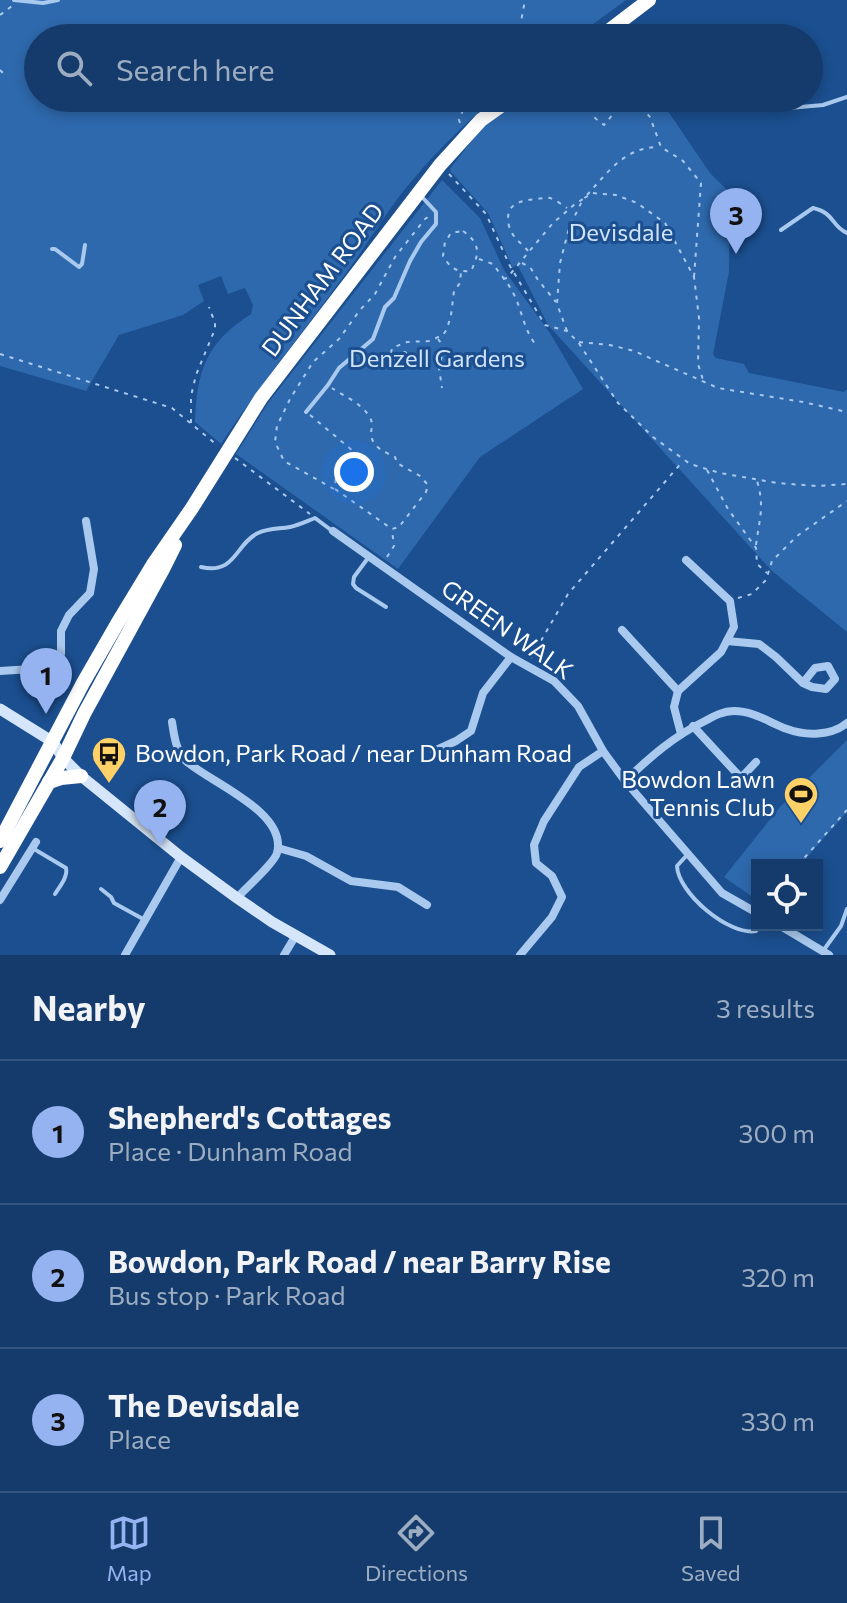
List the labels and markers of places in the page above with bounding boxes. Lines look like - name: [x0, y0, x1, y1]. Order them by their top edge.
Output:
- pin: 3: [710, 188, 762, 254]
- pin: 1: [20, 648, 72, 714]
- bus stop icon: Bowdon, Park Road / near Dunham Road: [90, 735, 128, 785]
- place label: Bowdon, Park Road / near Dunham Road: [135, 738, 572, 767]
- place label: Bowdon Lawn Tennis Club: [621, 764, 775, 821]
- sports icon: Bowdon Lawn Tennis Club: [782, 775, 820, 825]
- pin: 2: [134, 780, 186, 846]

